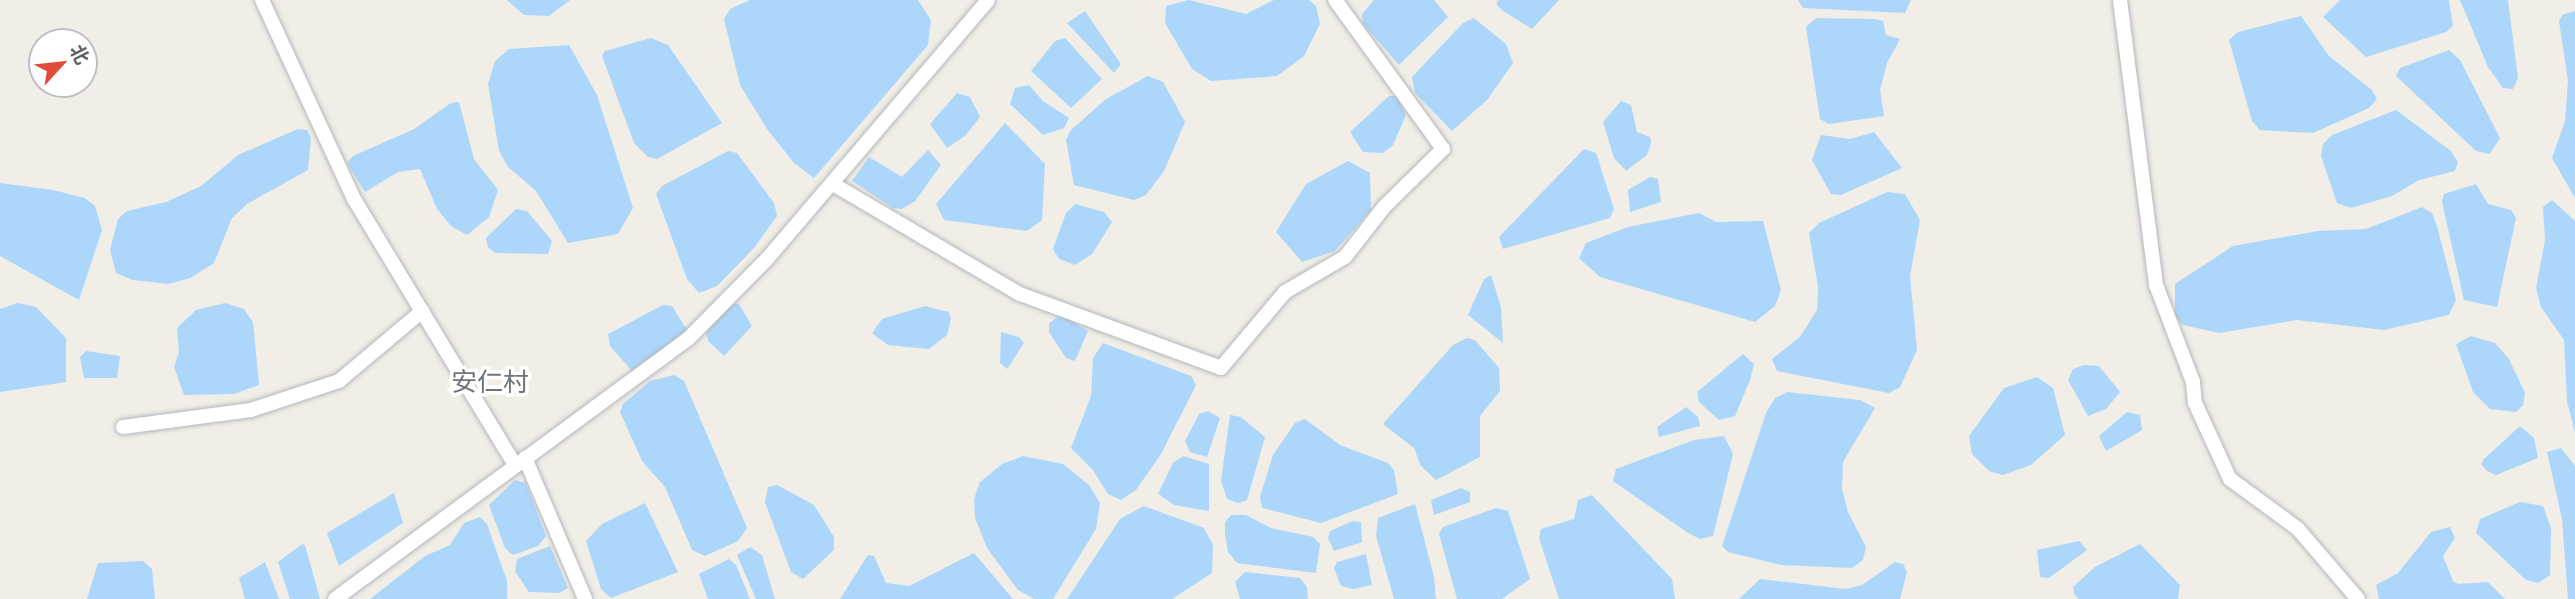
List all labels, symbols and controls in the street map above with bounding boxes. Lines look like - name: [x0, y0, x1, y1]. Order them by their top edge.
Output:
- north arrow: [28, 28, 98, 98]
- text: 北: [66, 40, 95, 68]
- district label: 安仁村: [451, 366, 529, 398]

